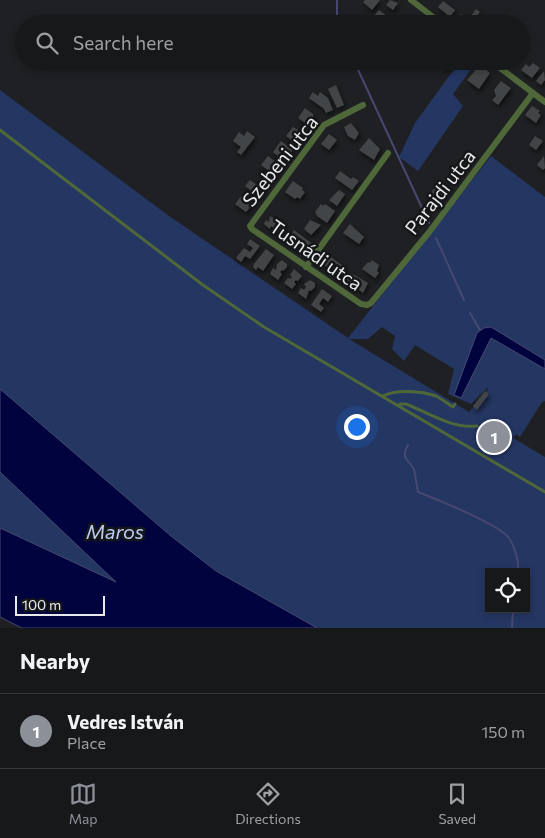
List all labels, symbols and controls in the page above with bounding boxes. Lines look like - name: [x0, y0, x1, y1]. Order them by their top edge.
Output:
- search box: [15, 15, 530, 70]
- icon: search: [33, 29, 61, 57]
- text: Search here: [73, 31, 173, 54]
- street label: Szebeni utca: [237, 111, 322, 211]
- street label: Parajdi utca: [399, 145, 480, 239]
- street label: Tusnádi utca: [266, 214, 367, 295]
- your location: [344, 414, 370, 440]
- pin: 1: [478, 418, 510, 456]
- water label: Maros: [86, 519, 144, 543]
- map controls: [485, 568, 530, 613]
- button: locate: [485, 568, 530, 613]
- scale bar: [15, 593, 105, 616]
- text: 100 m: [22, 596, 61, 613]
- text: Nearby: [20, 648, 90, 673]
- text: Vedres István: [67, 710, 184, 733]
- text: 1: [32, 722, 40, 741]
- text: 150 m: [482, 722, 525, 741]
- text: Place: [67, 733, 106, 752]
- tab: Map: [69, 780, 98, 827]
- tab: Directions: [235, 780, 301, 827]
- tab: Saved: [438, 780, 476, 827]

